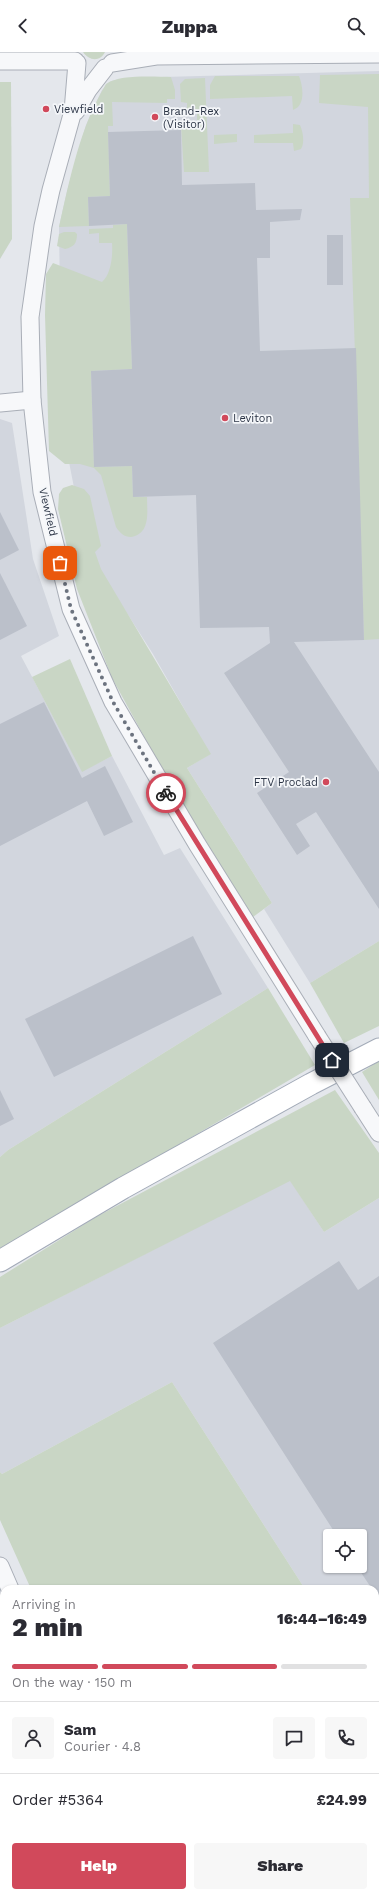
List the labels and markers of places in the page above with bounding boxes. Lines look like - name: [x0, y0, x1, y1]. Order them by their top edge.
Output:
- place label: Viewfield: [54, 103, 103, 116]
- marker: Viewfield: [41, 104, 51, 114]
- place label: Brand-Rex (Visitor): [163, 105, 219, 131]
- marker: Brand-Rex (Visitor): [150, 112, 160, 122]
- place label: Leviton: [233, 412, 272, 425]
- marker: Leviton: [220, 413, 230, 423]
- pin: [43, 546, 77, 580]
- place label: FTV Proclad: [254, 776, 318, 789]
- marker: FTV Proclad: [321, 777, 331, 787]
- pin: [315, 1043, 349, 1077]

